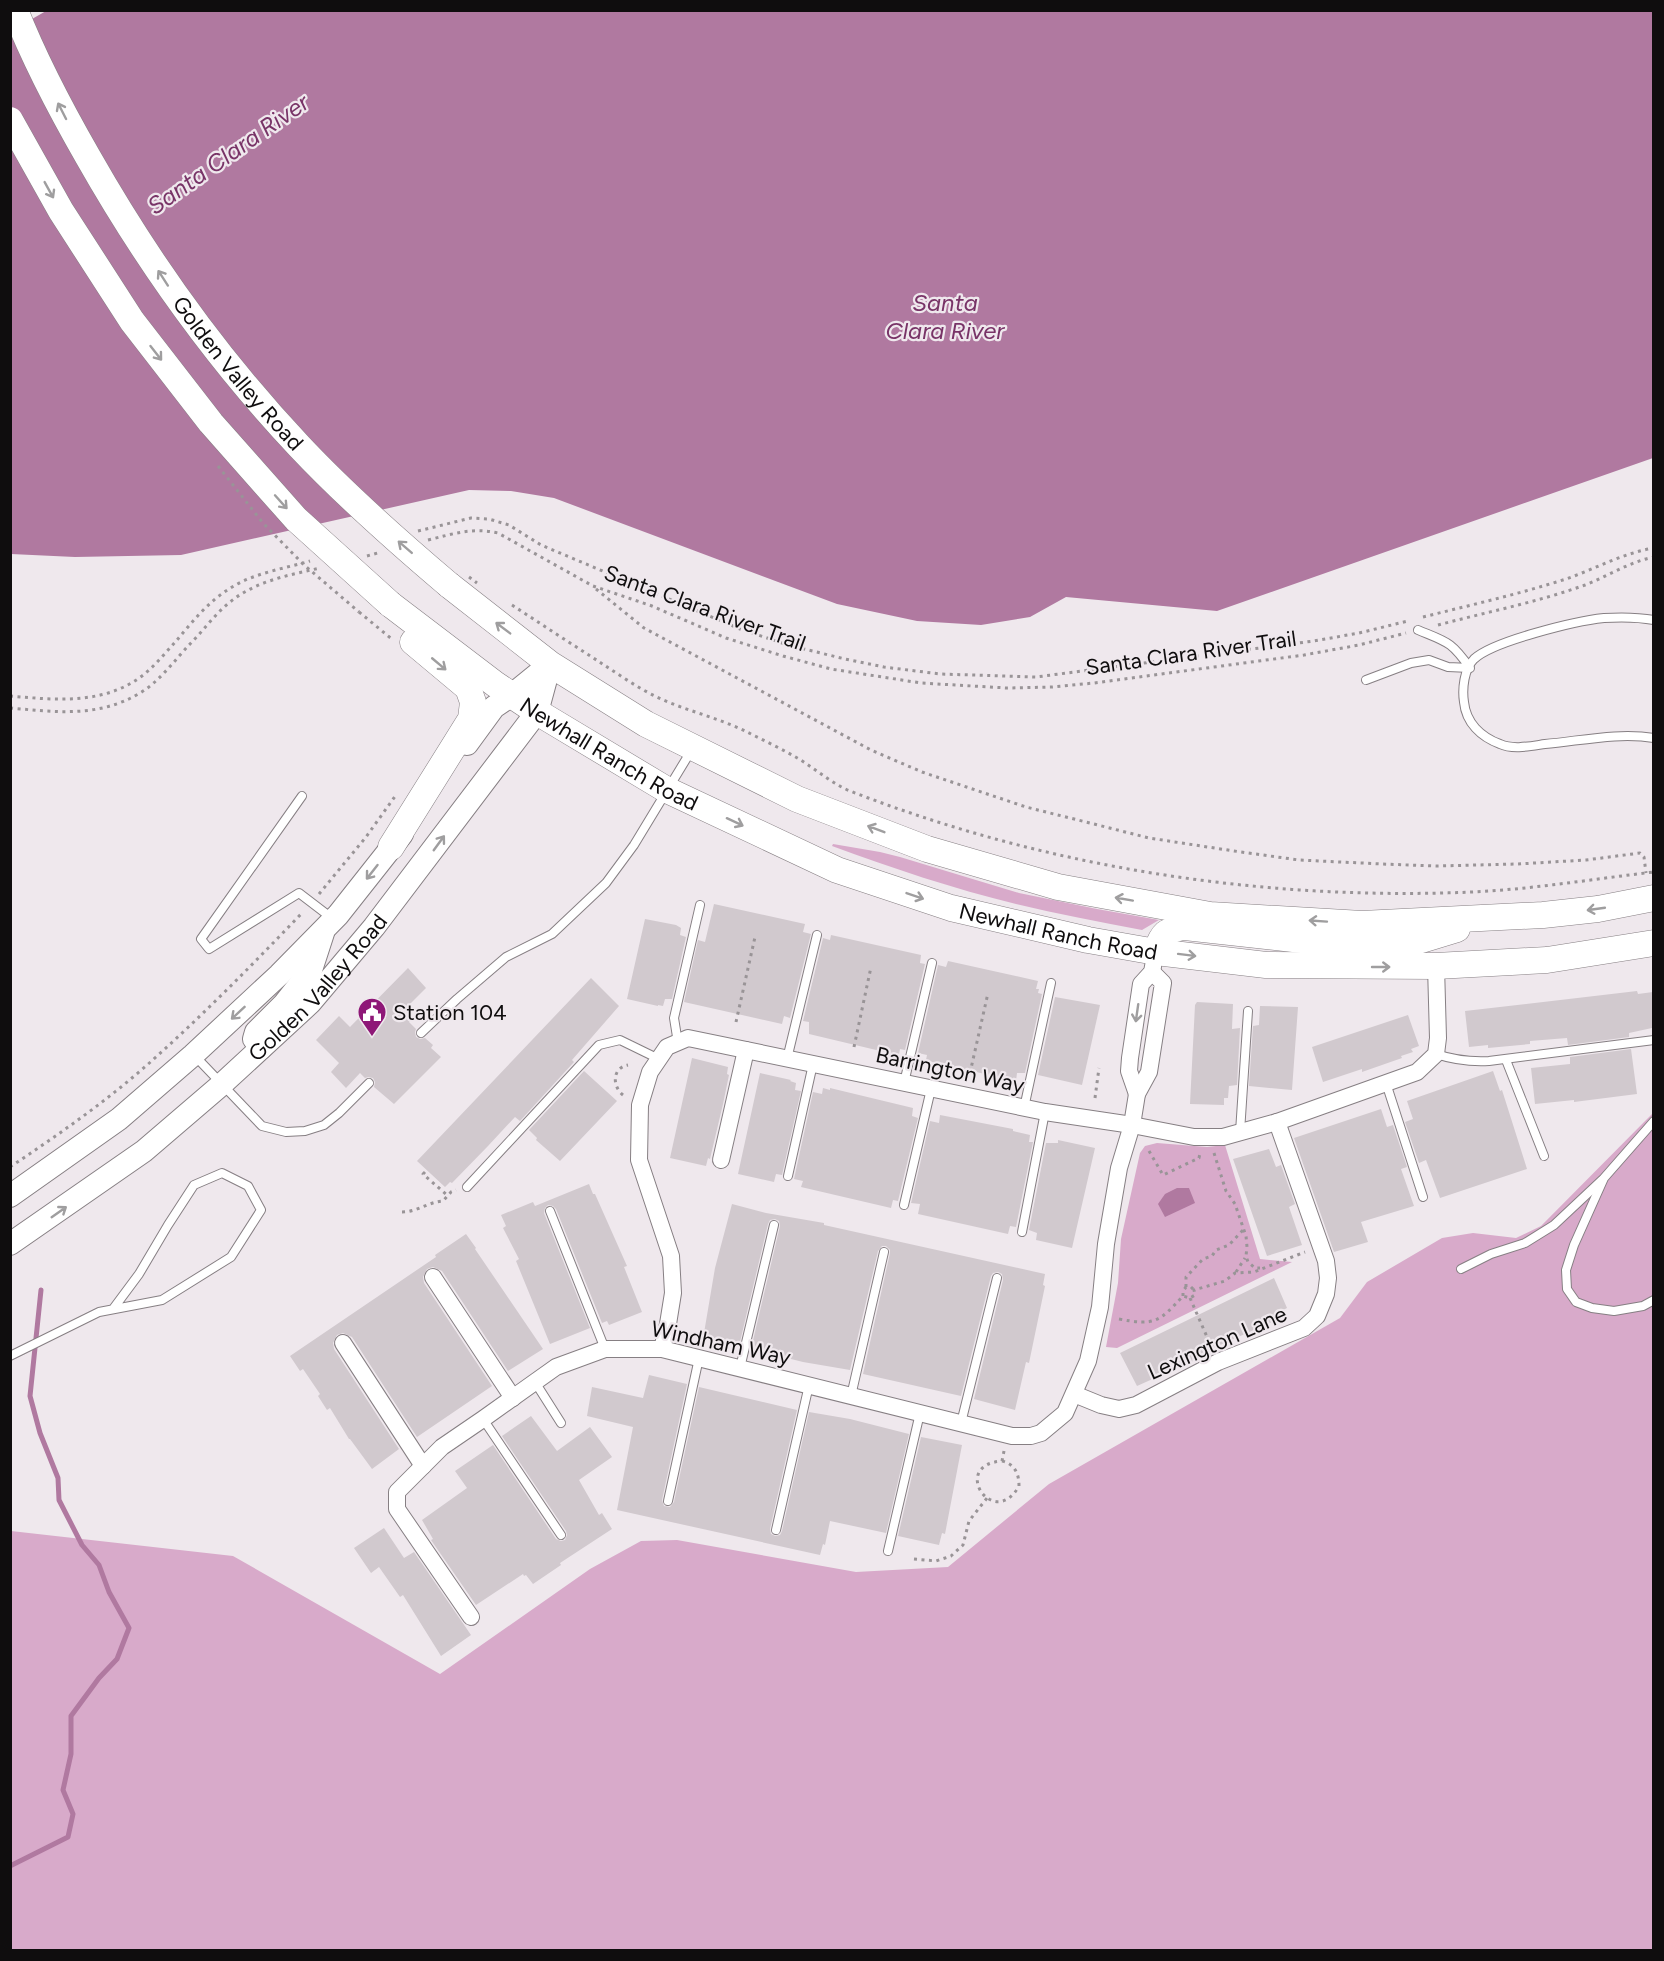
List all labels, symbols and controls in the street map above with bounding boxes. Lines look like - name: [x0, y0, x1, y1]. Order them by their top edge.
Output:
- water label: Santa Clara River: [142, 87, 315, 221]
- one-way arrow: [56, 102, 67, 120]
- one-way arrow: [43, 181, 55, 198]
- one-way arrow: [157, 270, 169, 286]
- water label: Santa Clara River: [885, 288, 1005, 345]
- street label: Golden Valley Road: [167, 291, 309, 456]
- one-way arrow: [150, 344, 163, 360]
- one-way arrow: [274, 495, 288, 510]
- one-way arrow: [398, 540, 413, 554]
- street label: Santa Clara River Trail: [600, 559, 810, 657]
- one-way arrow: [495, 622, 511, 635]
- street label: Santa Clara River Trail: [1084, 625, 1298, 681]
- one-way arrow: [431, 657, 446, 671]
- street label: Newhall Ranch Road: [515, 691, 703, 816]
- one-way arrow: [725, 816, 743, 828]
- one-way arrow: [868, 823, 886, 834]
- one-way arrow: [433, 836, 445, 852]
- one-way arrow: [365, 863, 378, 879]
- one-way arrow: [905, 892, 924, 903]
- one-way arrow: [1115, 893, 1135, 904]
- street label: Newhall Ranch Road: [956, 897, 1160, 966]
- one-way arrow: [1587, 903, 1606, 914]
- street label: Golden Valley Road: [242, 909, 393, 1067]
- one-way arrow: [1308, 916, 1328, 927]
- one-way arrow: [1176, 950, 1196, 961]
- one-way arrow: [1371, 961, 1391, 973]
- public building icon: Station 104: [356, 996, 388, 1038]
- place label: Station 104: [393, 999, 507, 1026]
- one-way arrow: [1131, 1003, 1142, 1022]
- one-way arrow: [231, 1006, 246, 1020]
- street label: Barrington Way: [873, 1041, 1027, 1099]
- one-way arrow: [51, 1206, 67, 1218]
- street label: Lexington Lane: [1143, 1300, 1291, 1386]
- street label: Windham Way: [649, 1315, 794, 1371]

